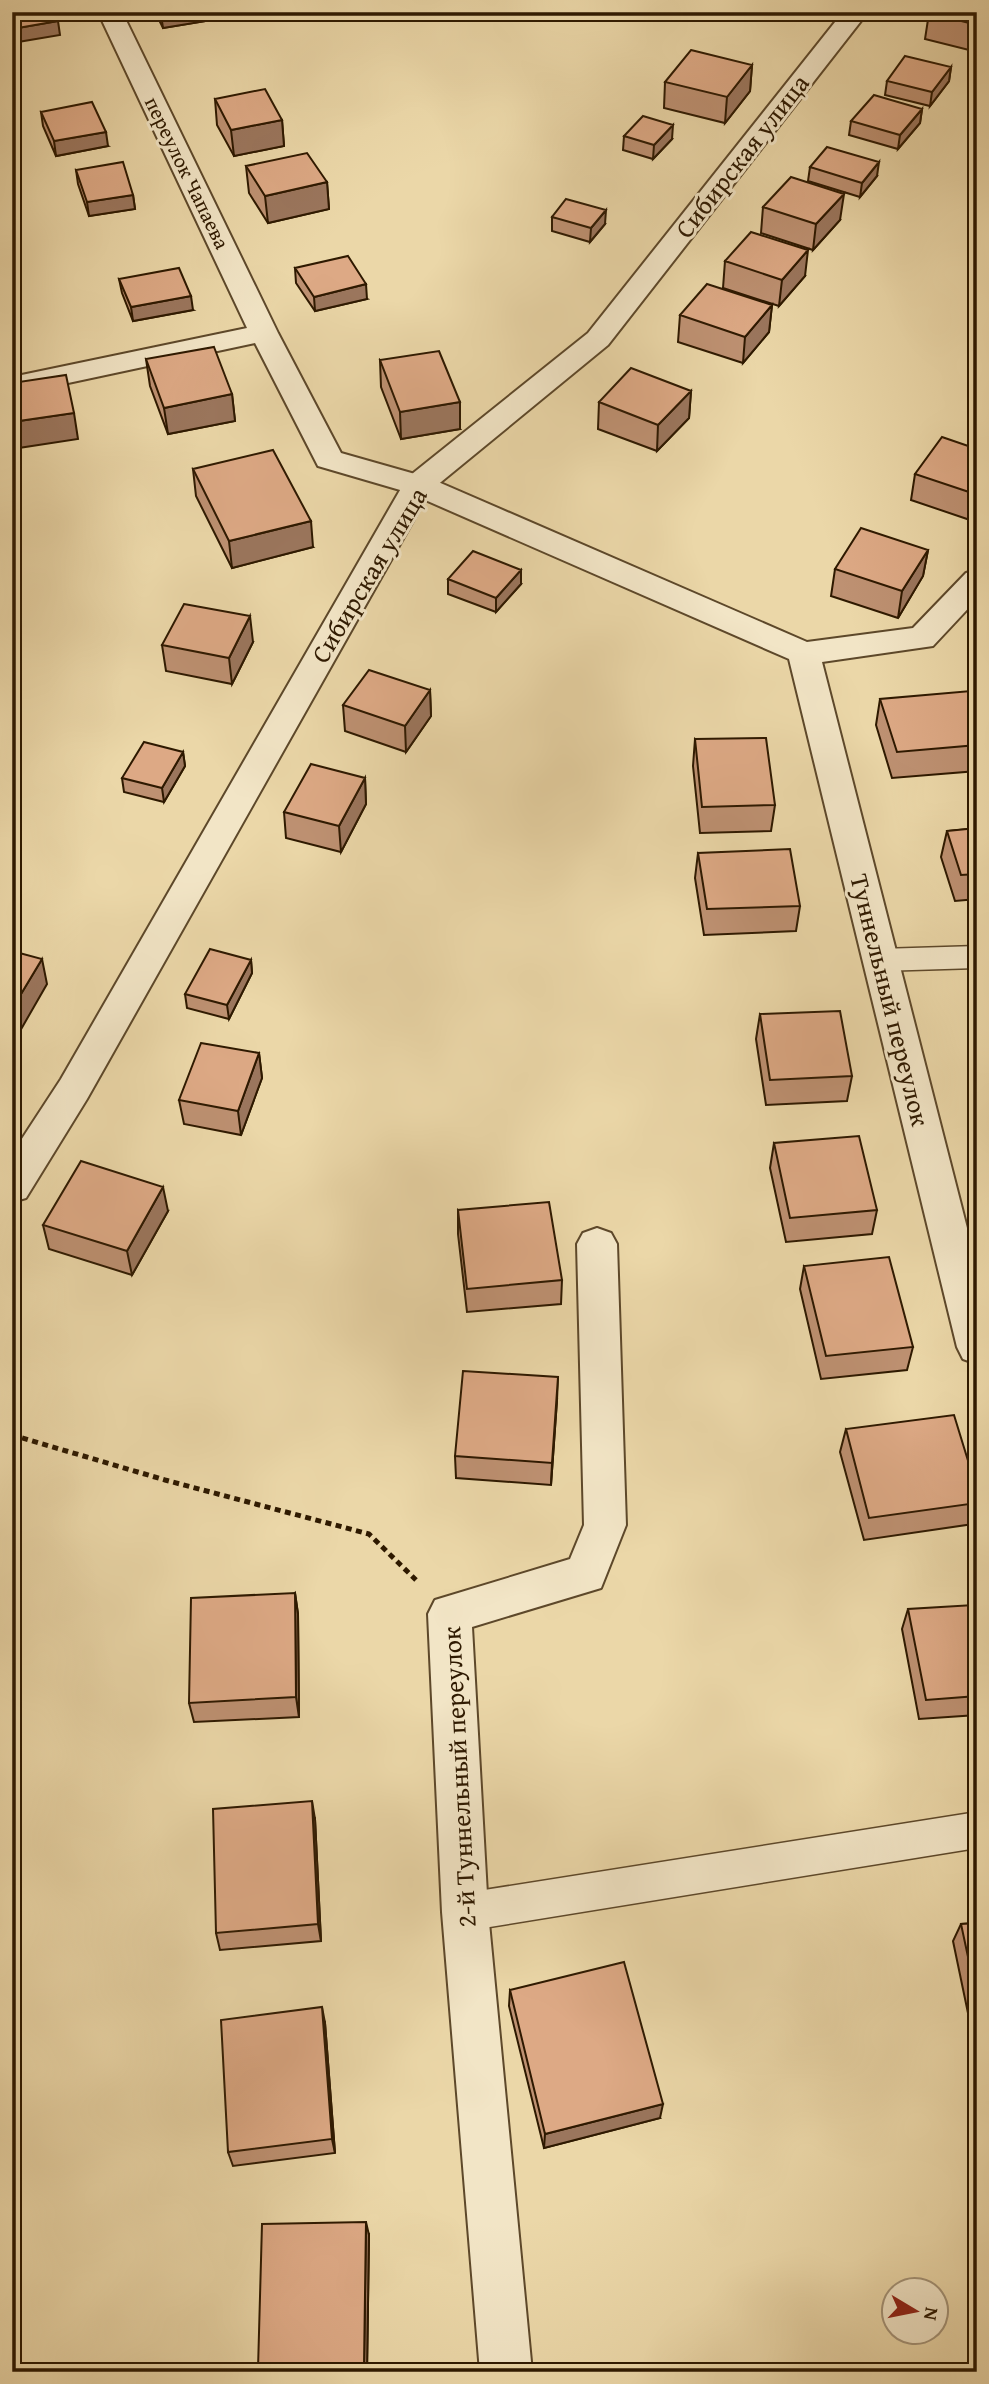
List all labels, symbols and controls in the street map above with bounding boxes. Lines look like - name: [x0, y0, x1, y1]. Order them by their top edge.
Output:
- street label: Сибирская улица: [665, 65, 819, 246]
- street label: переулок Чапаева: [137, 91, 238, 254]
- street label: Сибирская улица: [301, 479, 437, 670]
- street label: Туннельный переулок: [840, 870, 941, 1131]
- street label: 2-й Туннельный переулок: [431, 1625, 486, 1929]
- north arrow: [880, 2276, 950, 2346]
- text: N: [917, 2305, 947, 2323]

